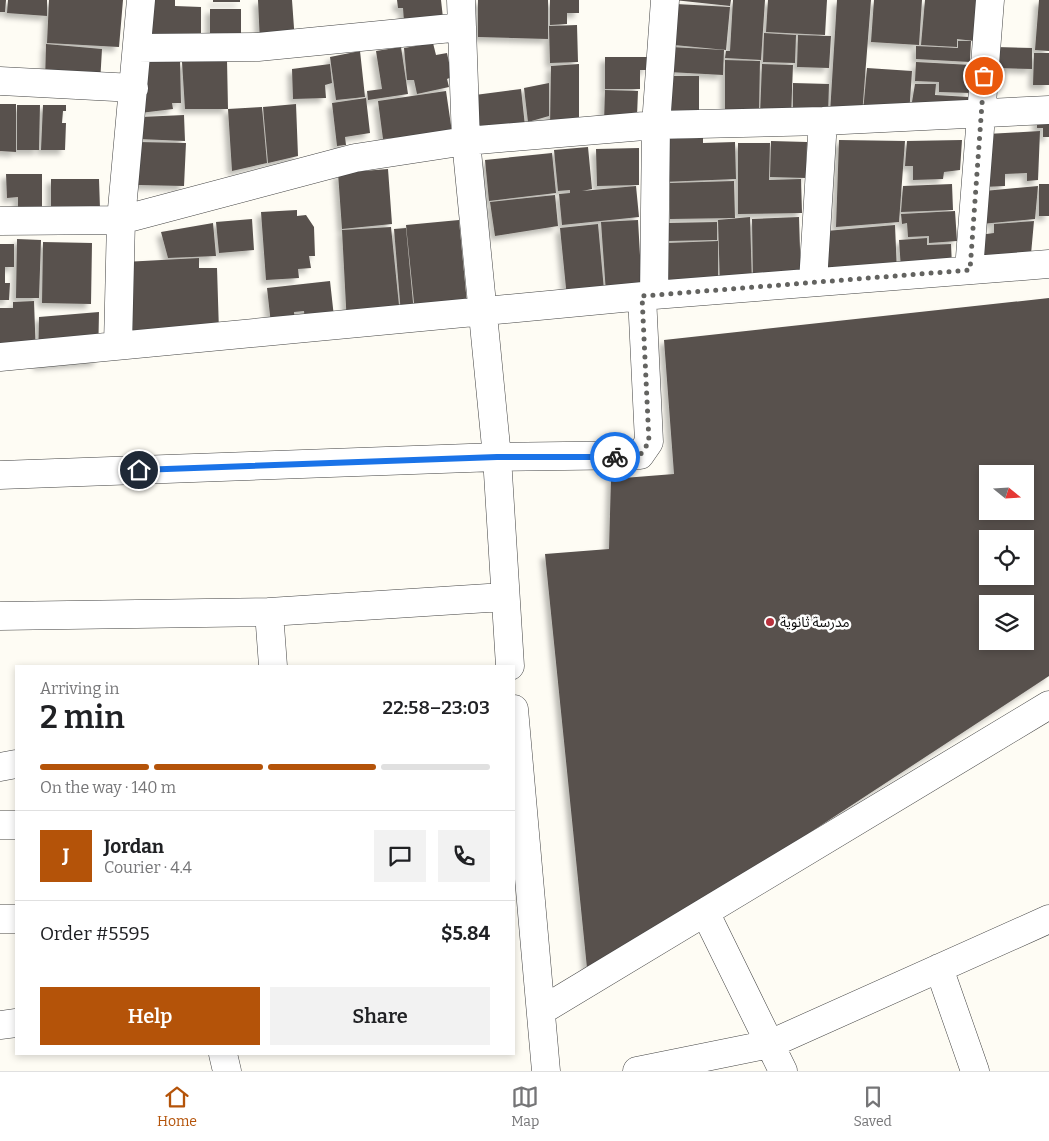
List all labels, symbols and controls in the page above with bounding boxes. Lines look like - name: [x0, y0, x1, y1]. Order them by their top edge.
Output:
- pin: [963, 55, 1005, 97]
- icon: bag: [970, 62, 998, 90]
- courier: [590, 432, 640, 482]
- icon: bike: [601, 443, 629, 471]
- pin: [118, 449, 160, 491]
- icon: home: [125, 456, 153, 484]
- north arrow: [979, 465, 1034, 520]
- map controls: [979, 465, 1034, 650]
- button: locate: [979, 530, 1034, 585]
- button: layers: [979, 595, 1034, 650]
- place label: مدرسة ثانوية: [780, 614, 850, 631]
- marker: مدرسة ثانوية: [764, 616, 776, 628]
- text: Arriving in: [40, 679, 119, 698]
- text: 22:58–23:03: [383, 696, 490, 719]
- text: 2 min: [40, 698, 125, 736]
- text: On the way · 140 m: [40, 778, 176, 797]
- button: chat: [374, 830, 426, 882]
- button: phone: [438, 830, 490, 882]
- text: Jordan: [104, 835, 164, 858]
- text: J: [63, 844, 69, 867]
- text: Courier · 4.4: [104, 858, 192, 877]
- text: Order #5595: [40, 922, 150, 945]
- text: $5.84: [441, 922, 490, 945]
- button: Help: [40, 987, 260, 1045]
- button: Share: [270, 987, 490, 1045]
- tab: Home: [157, 1083, 197, 1130]
- tab: Map: [511, 1083, 539, 1130]
- tab: Saved: [853, 1083, 892, 1130]

